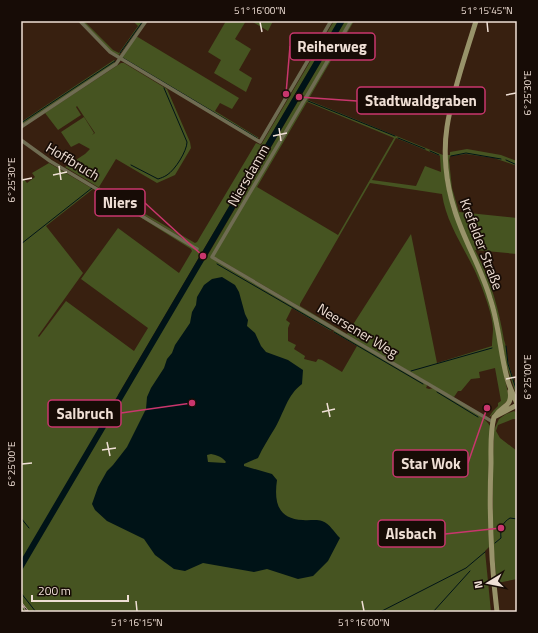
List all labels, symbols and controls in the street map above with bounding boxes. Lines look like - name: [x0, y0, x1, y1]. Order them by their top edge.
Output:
- text: 51°16'00"N: [234, 3, 286, 18]
- text: 51°15'45"N: [461, 3, 513, 18]
- callout: Reiherweg: [290, 33, 375, 60]
- text: Reiherweg: [297, 35, 367, 58]
- text: 6°25'30"E: [520, 70, 535, 115]
- callout: Stadtwaldgraben: [357, 87, 485, 114]
- text: Stadtwaldgraben: [365, 89, 477, 112]
- street label: Hoffbruch: [42, 137, 104, 185]
- street label: Niersdamm: [222, 140, 274, 210]
- text: 6°25'30"E: [4, 157, 19, 202]
- callout: Niers: [95, 189, 145, 216]
- text: Niers: [103, 191, 137, 214]
- street label: Krefelder Straße: [455, 195, 509, 293]
- street label: Neersener Weg: [314, 298, 402, 362]
- text: 6°25'00"E: [520, 354, 535, 399]
- callout: Salbruch: [48, 400, 121, 427]
- text: Salbruch: [57, 402, 113, 425]
- text: 6°25'00"E: [4, 441, 19, 486]
- callout: Star Wok: [393, 450, 468, 477]
- text: Star Wok: [401, 452, 461, 475]
- callout: Alsbach: [378, 520, 445, 547]
- text: Alsbach: [386, 522, 436, 545]
- north arrow: [468, 563, 508, 603]
- scale bar: [32, 577, 128, 603]
- text: N: [470, 580, 487, 590]
- text: 200 m: [38, 581, 71, 600]
- text: 51°16'15"N: [111, 615, 163, 630]
- text: 51°16'00"N: [338, 615, 390, 630]

